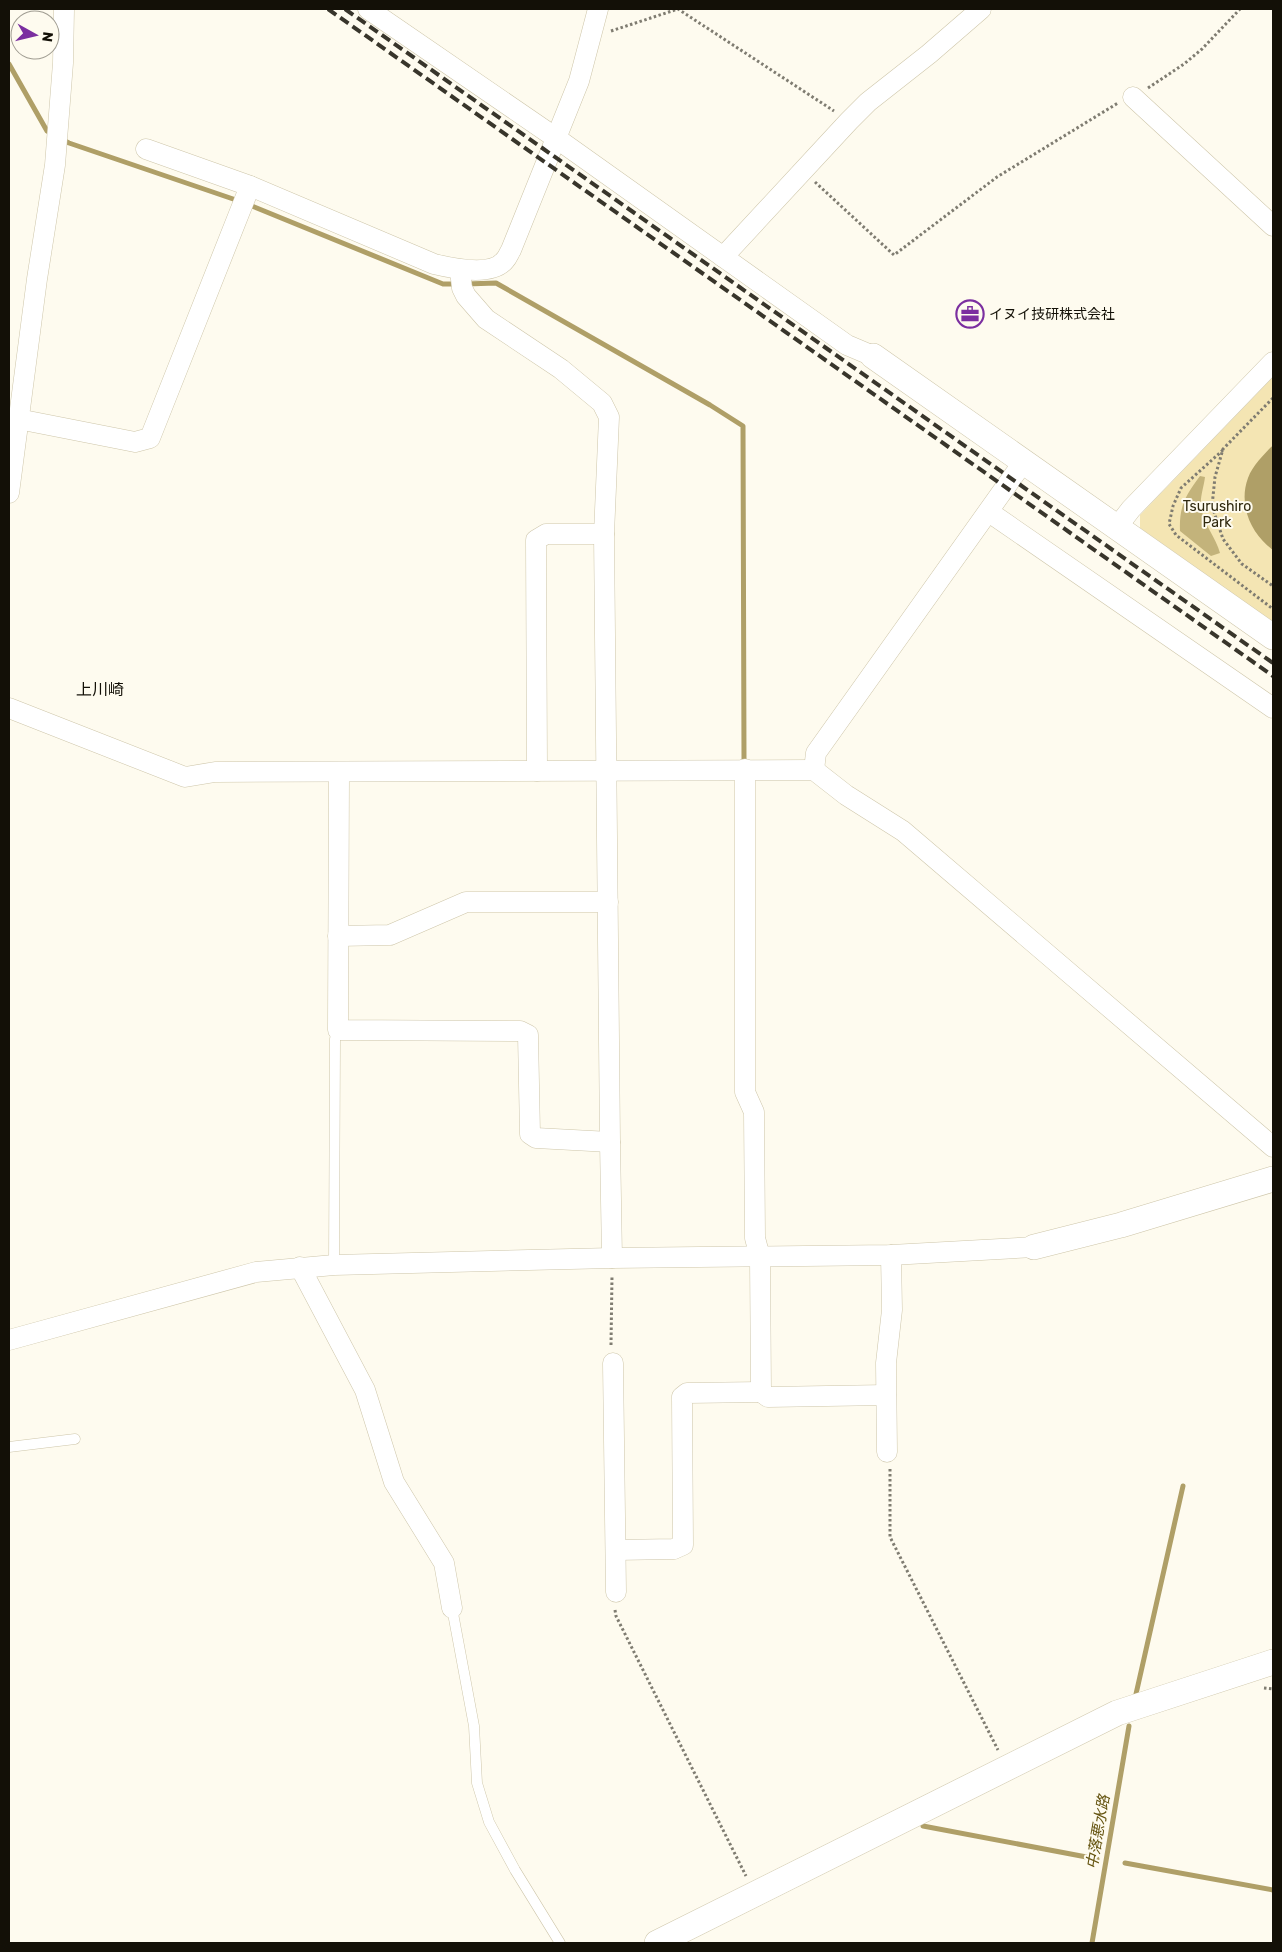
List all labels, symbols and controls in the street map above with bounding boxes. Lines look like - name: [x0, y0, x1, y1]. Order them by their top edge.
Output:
- north arrow: [10, 10, 60, 60]
- text: N: [38, 31, 56, 43]
- office icon: イヌイ技研株式会社: [955, 299, 985, 329]
- place label: イヌイ技研株式会社: [989, 306, 1115, 323]
- park label: Tsurushiro Park: [1183, 498, 1251, 531]
- district label: 上川崎: [76, 680, 124, 699]
- water label: 中落悪水路: [1083, 1792, 1114, 1871]

